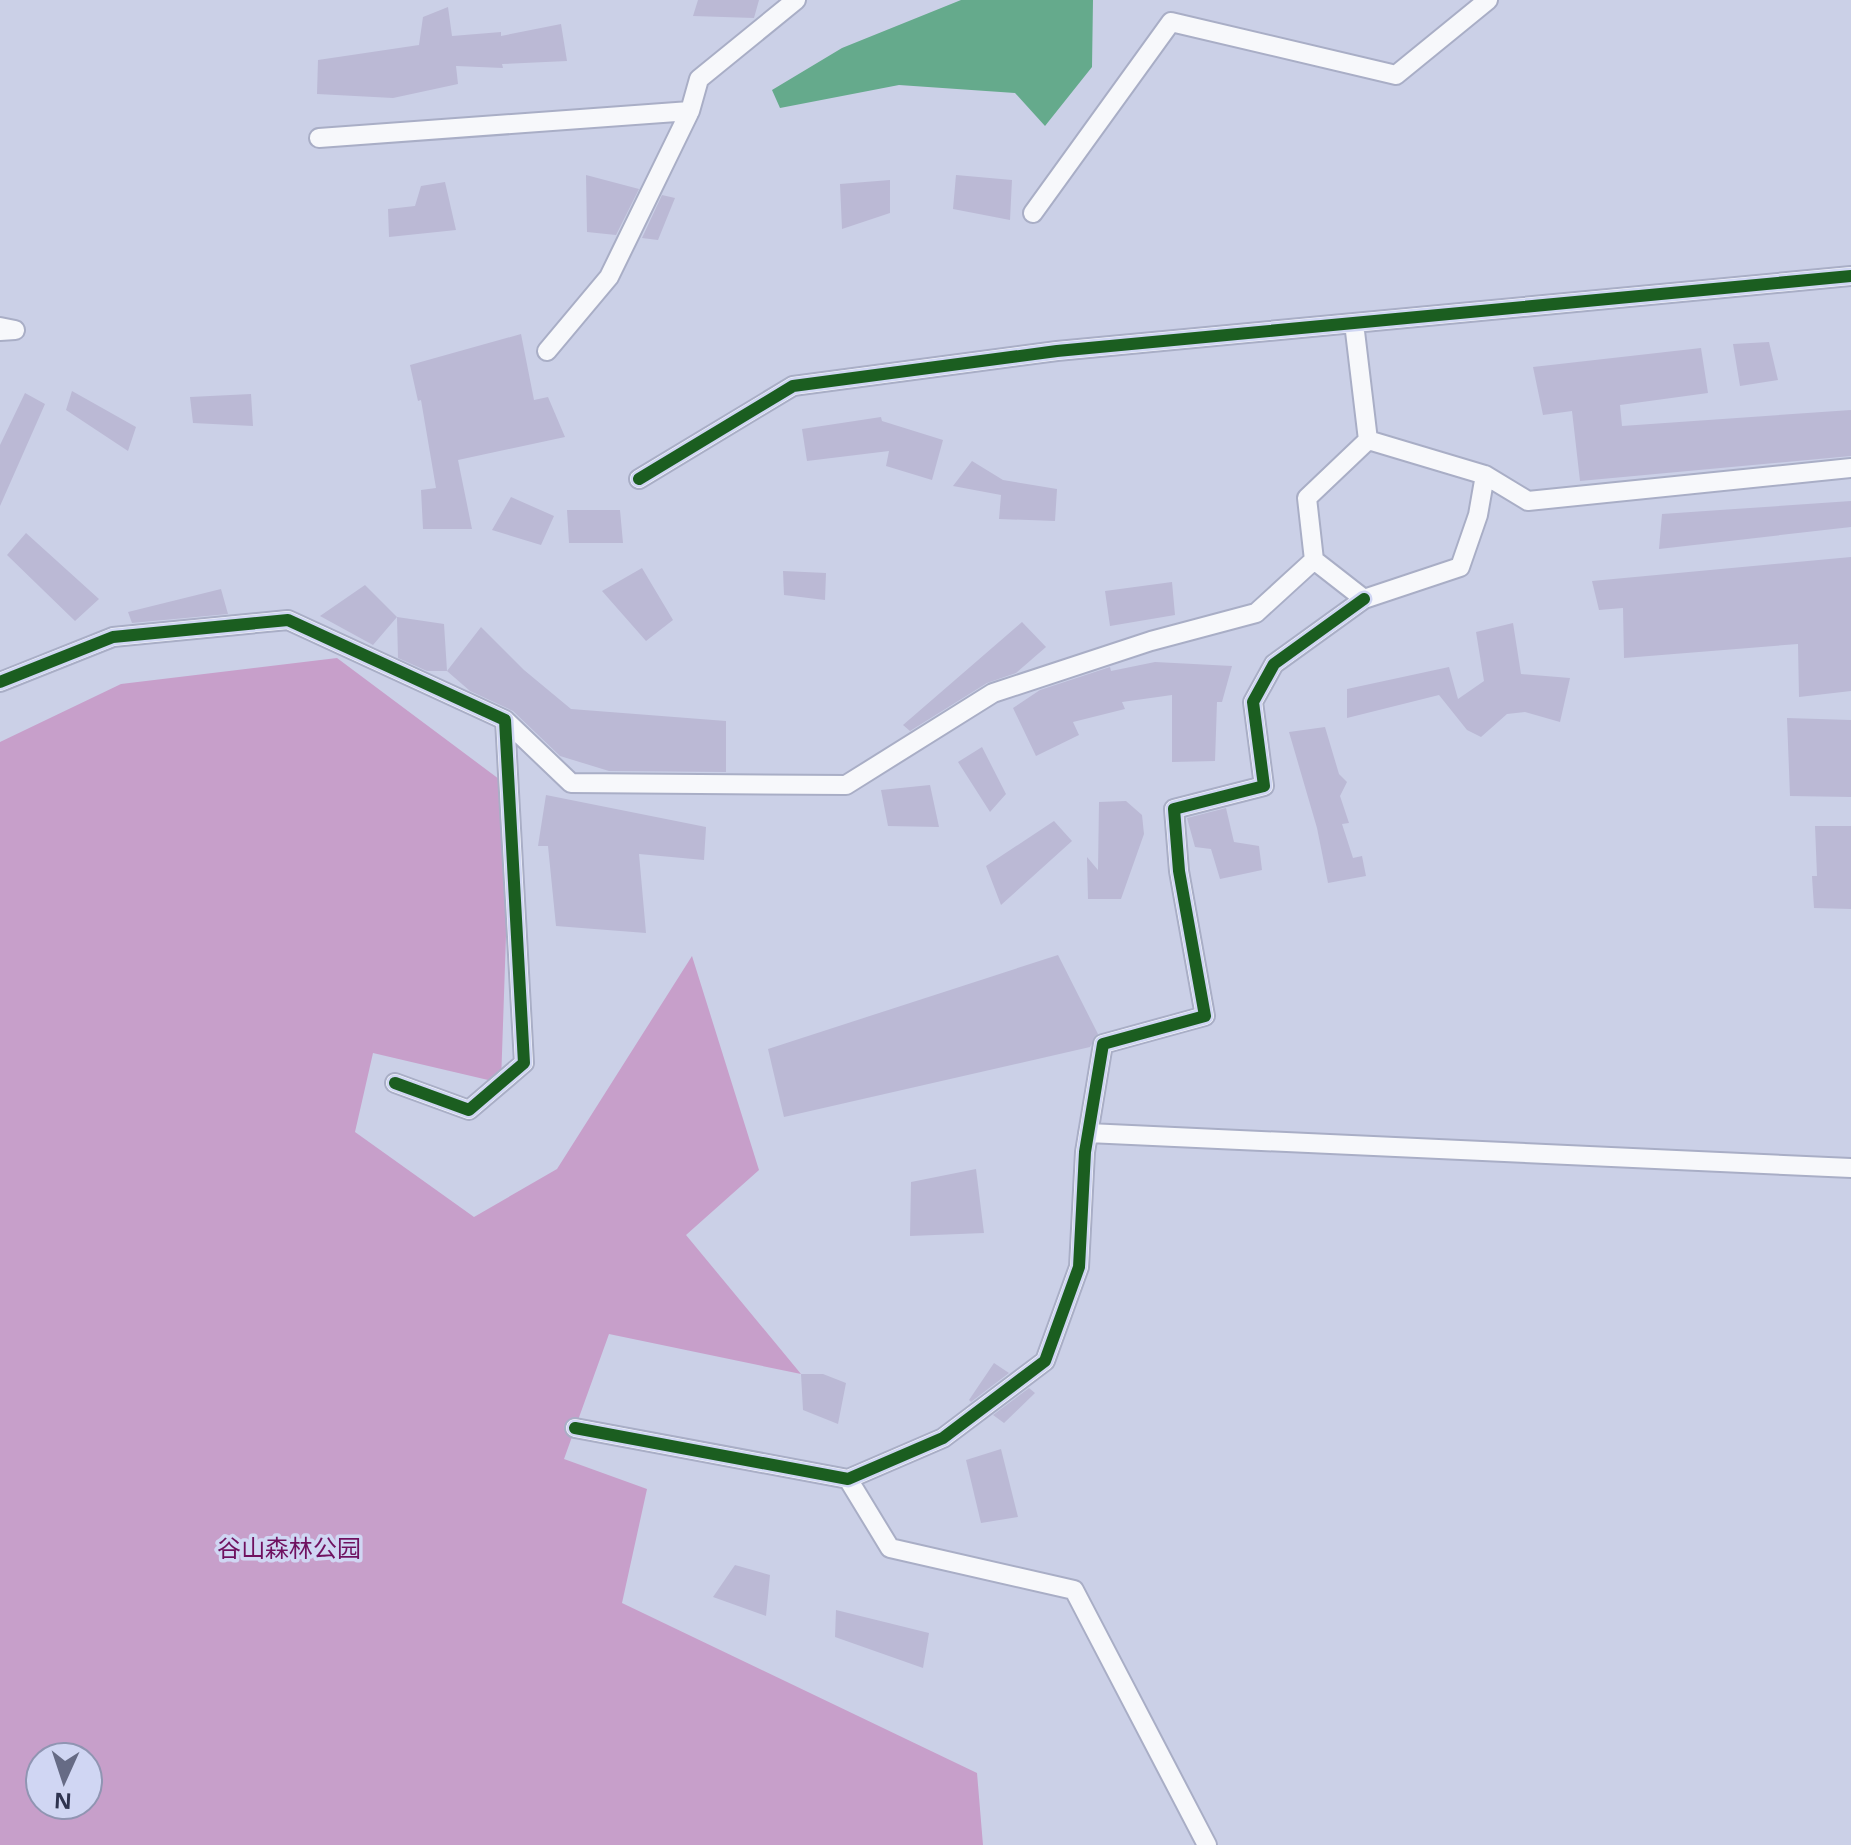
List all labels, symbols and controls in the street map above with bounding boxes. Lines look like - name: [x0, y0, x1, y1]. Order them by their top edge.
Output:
- park label: 谷山森林公园: [217, 1531, 361, 1564]
- north arrow: [24, 1741, 104, 1821]
- text: N: [53, 1787, 73, 1817]

